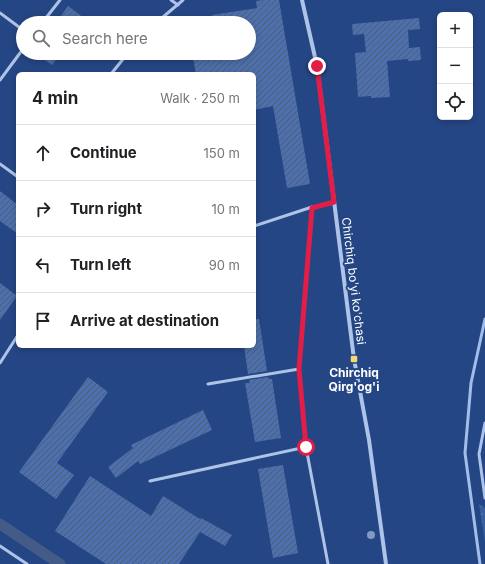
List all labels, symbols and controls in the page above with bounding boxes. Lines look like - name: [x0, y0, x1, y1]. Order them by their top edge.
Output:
- map controls: [437, 12, 473, 120]
- button: +: [437, 12, 473, 48]
- search box: [16, 16, 256, 60]
- icon: search: [30, 27, 52, 49]
- text: Search here: [62, 29, 148, 48]
- button: −: [437, 48, 473, 84]
- route end: [308, 57, 326, 75]
- button: locate: [437, 84, 473, 120]
- text: 4 min: [32, 88, 78, 108]
- text: Walk · 250 m: [160, 90, 240, 106]
- icon: ahead: [32, 142, 54, 164]
- text: Continue: [70, 143, 137, 162]
- text: 150 m: [204, 145, 240, 161]
- icon: right: [32, 198, 54, 220]
- text: Turn right: [70, 199, 142, 218]
- text: 10 m: [211, 201, 240, 217]
- street label: Chirchiq bo'yi ko'chasi: [339, 216, 369, 346]
- icon: left: [32, 254, 54, 276]
- text: Turn left: [70, 255, 131, 274]
- text: 90 m: [209, 257, 240, 273]
- icon: arrive: [32, 310, 54, 332]
- text: Arrive at destination: [70, 311, 219, 330]
- marker: Chirchiq Qirg'og'i: [349, 354, 359, 364]
- place label: Chirchiq Qirg'og'i: [329, 365, 379, 394]
- route start: [297, 438, 315, 456]

